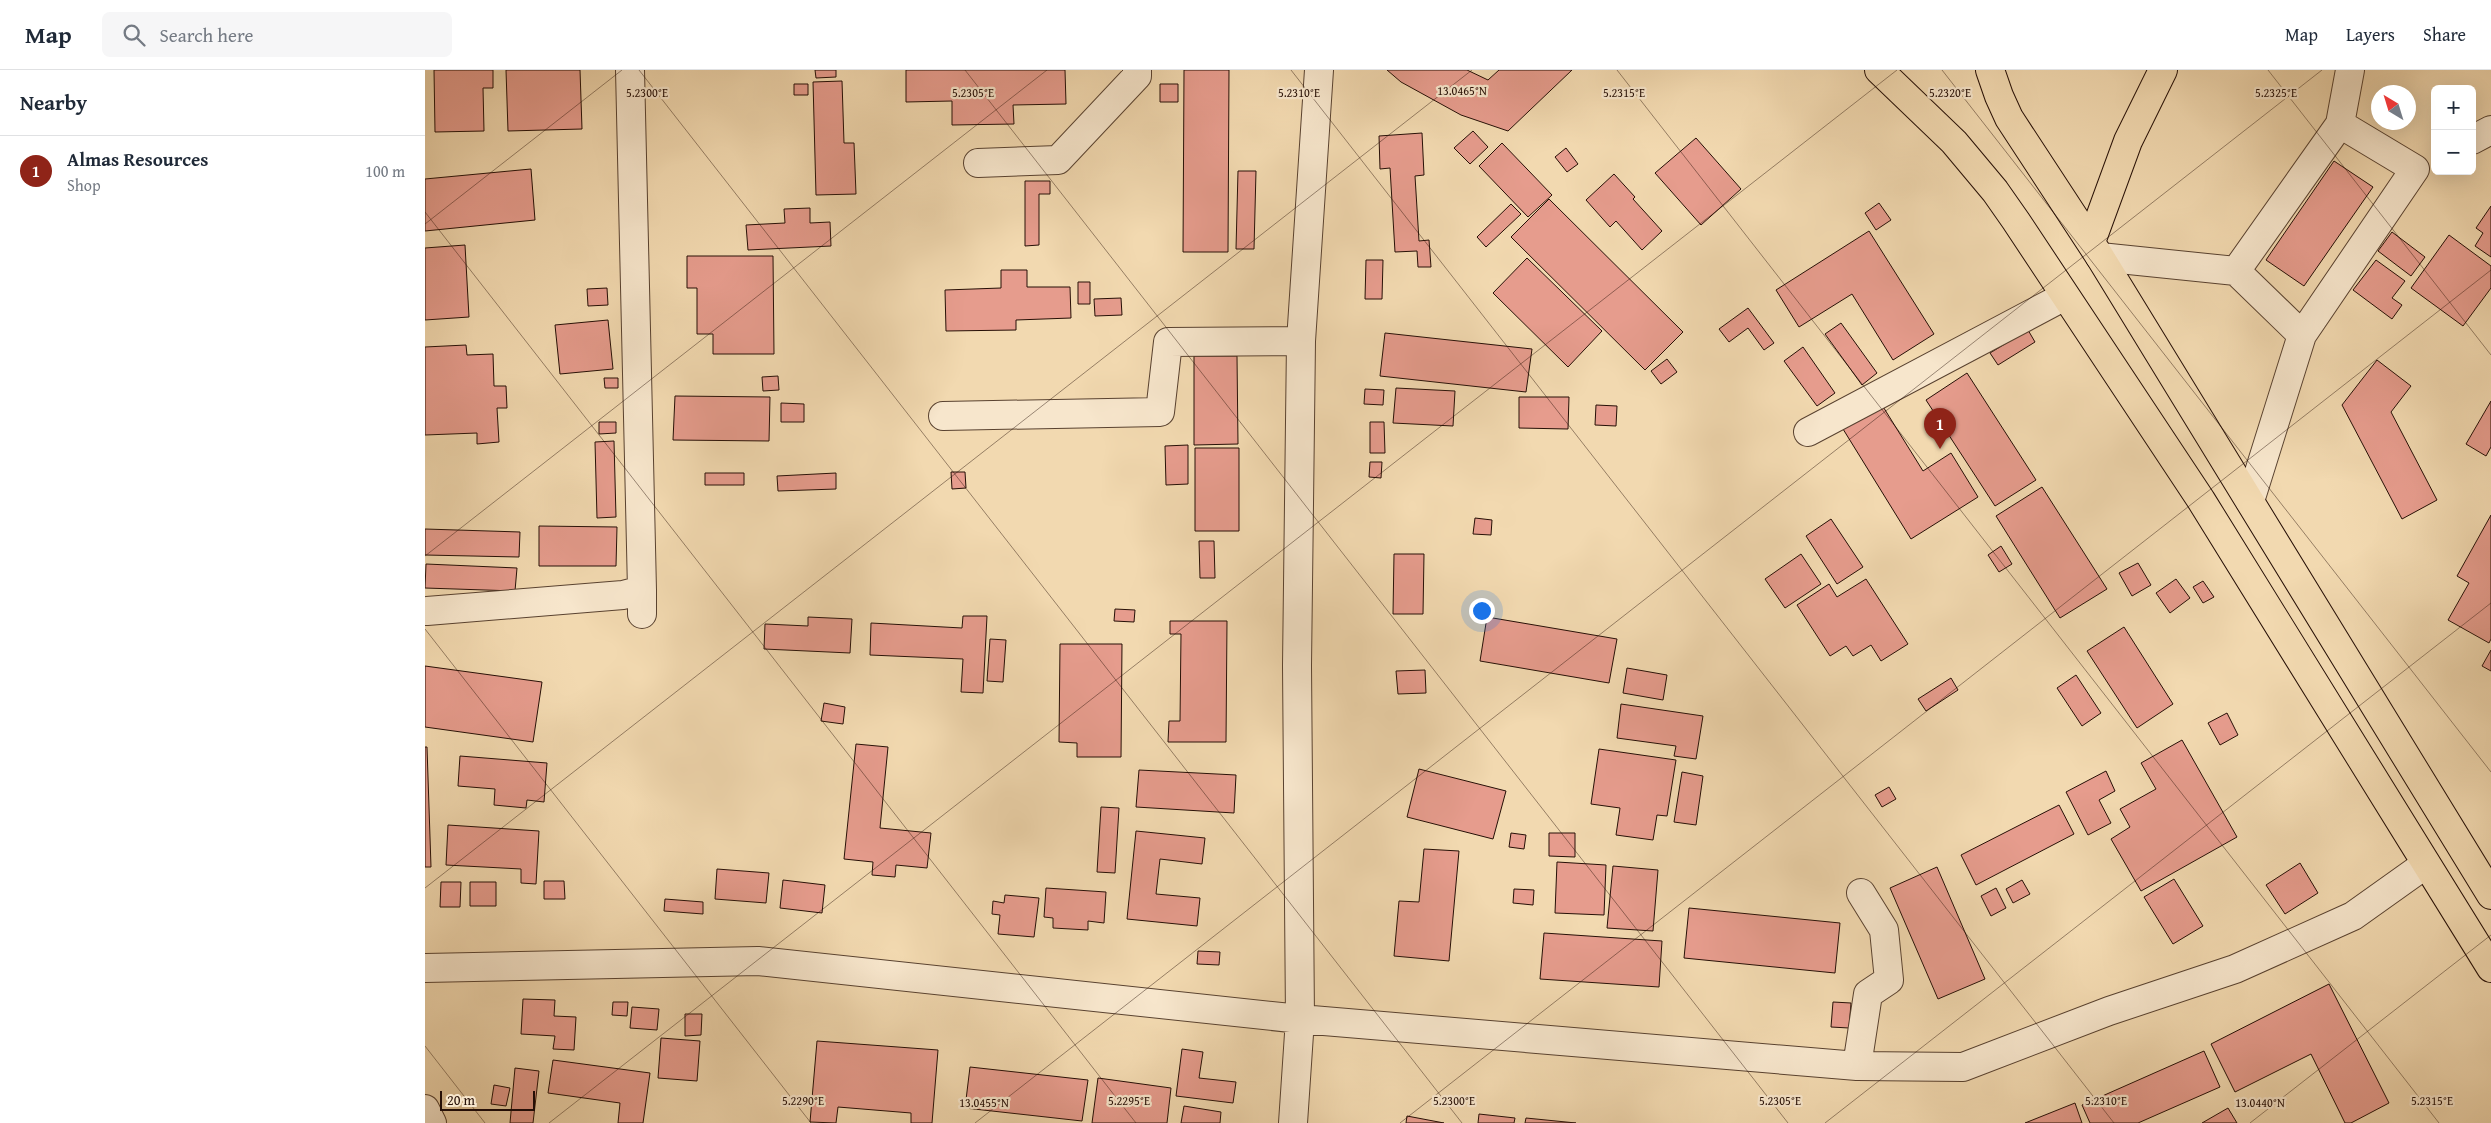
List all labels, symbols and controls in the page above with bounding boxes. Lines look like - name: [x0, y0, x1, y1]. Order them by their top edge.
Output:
- search box: [102, 12, 452, 57]
- text: Map: [25, 17, 72, 52]
- icon: search: [120, 21, 148, 49]
- text: Search here: [160, 21, 253, 49]
- text: Map: [2285, 21, 2318, 48]
- text: Layers: [2346, 21, 2395, 48]
- text: Share: [2423, 21, 2466, 48]
- text: 13.0465°N: [1437, 82, 1487, 99]
- text: 5.2300°E: [626, 84, 668, 101]
- text: 5.2305°E: [952, 84, 994, 101]
- text: 5.2310°E: [1278, 84, 1320, 101]
- text: 5.2315°E: [1603, 84, 1645, 101]
- text: 5.2320°E: [1929, 84, 1971, 101]
- text: 5.2325°E: [2255, 84, 2297, 101]
- north arrow: [2371, 85, 2416, 130]
- map controls: [2431, 85, 2476, 175]
- button: +: [2431, 85, 2476, 130]
- text: Nearby: [20, 87, 87, 118]
- button: −: [2431, 130, 2476, 175]
- text: Almas Resources: [67, 145, 208, 173]
- text: 1: [32, 159, 40, 183]
- text: 100 m: [365, 159, 405, 183]
- text: Shop: [67, 173, 101, 197]
- pin: 1: [1924, 408, 1956, 449]
- your location: [1469, 598, 1495, 624]
- scale bar: [440, 1088, 535, 1111]
- text: 20 m: [447, 1090, 475, 1110]
- text: 5.2290°E: [782, 1092, 824, 1109]
- text: 5.2295°E: [1108, 1092, 1150, 1109]
- text: 5.2300°E: [1433, 1092, 1475, 1109]
- text: 5.2305°E: [1759, 1092, 1801, 1109]
- text: 5.2310°E: [2085, 1092, 2127, 1109]
- text: 5.2315°E: [2411, 1092, 2453, 1109]
- text: 13.0455°N: [959, 1094, 1009, 1111]
- text: 13.0440°N: [2235, 1094, 2285, 1111]

